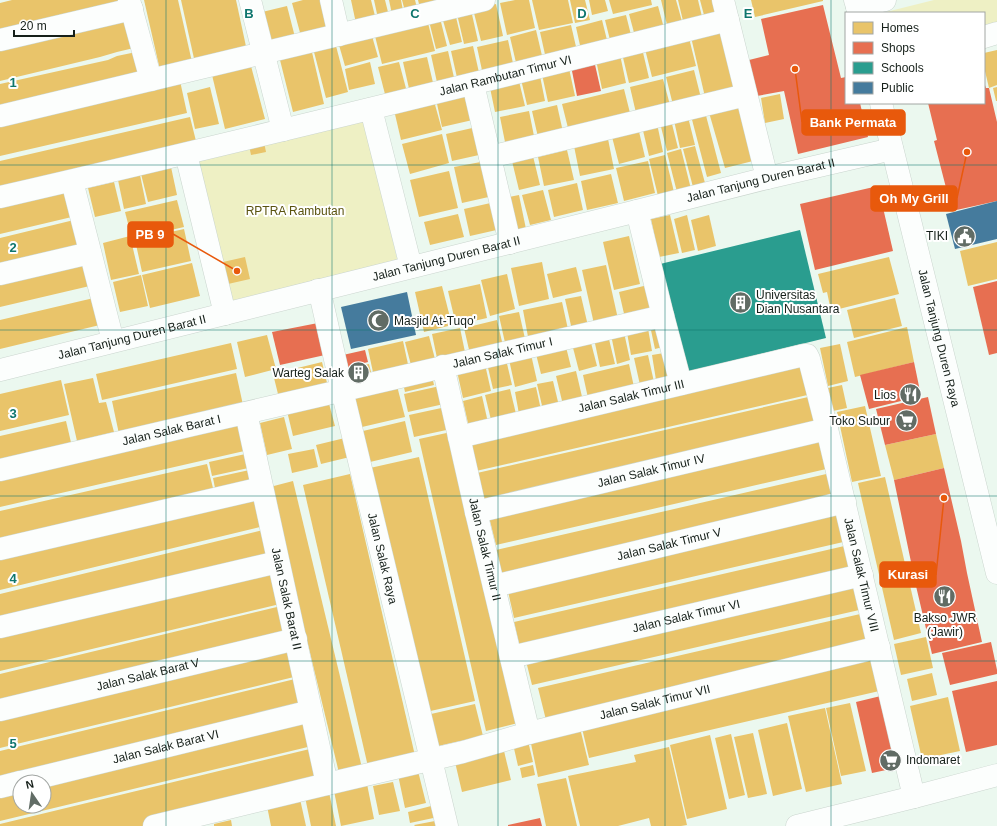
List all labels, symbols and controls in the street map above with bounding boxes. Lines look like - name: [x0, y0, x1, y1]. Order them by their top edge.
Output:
- text: B: [244, 6, 254, 21]
- text: C: [410, 6, 420, 21]
- text: D: [577, 6, 587, 21]
- text: E: [744, 6, 753, 21]
- scale bar: [14, 12, 74, 38]
- legend: [845, 12, 985, 104]
- text: 20 m: [20, 19, 47, 33]
- text: Homes: [881, 21, 919, 35]
- text: Shops: [881, 41, 915, 55]
- street label: Jalan Rambutan Timur VI: [438, 52, 573, 99]
- text: Schools: [881, 61, 924, 75]
- text: 1: [9, 75, 17, 90]
- text: Public: [881, 81, 914, 95]
- callout: Bank Permata: [802, 110, 905, 135]
- text: Bank Permata: [810, 115, 897, 130]
- street label: Jalan Tanjung Duren Barat II: [685, 155, 836, 205]
- callout: Oh My Grill: [871, 186, 957, 211]
- text: Oh My Grill: [879, 191, 949, 206]
- park label: RPTRA Rambutan: [246, 204, 344, 218]
- callout: PB 9: [128, 222, 173, 247]
- public building icon: TIKI: [951, 223, 977, 249]
- text: PB 9: [136, 227, 164, 242]
- place label: TIKI: [926, 229, 948, 243]
- street label: Jalan Tanjung Duren Barat II: [371, 233, 522, 284]
- text: 2: [9, 240, 17, 255]
- street label: Jalan Tanjung Duren Raya: [915, 268, 963, 409]
- place label: Universitas Dian Nusantara: [756, 288, 840, 316]
- building icon: Universitas Dian Nusantara: [728, 289, 754, 315]
- mosque icon: Masjid At-Tuqo': [366, 308, 392, 334]
- street label: Jalan Tanjung Duren Barat II: [56, 312, 207, 362]
- place label: Masjid At-Tuqo': [394, 314, 476, 328]
- street label: Jalan Salak Timur I: [451, 334, 554, 371]
- building icon: Warteg Salak: [346, 360, 372, 386]
- place label: Warteg Salak: [272, 366, 345, 380]
- street label: Jalan Salak Timur III: [577, 377, 686, 415]
- restaurant icon: Lios: [898, 382, 924, 408]
- place label: Lios: [874, 388, 896, 402]
- text: 3: [9, 406, 17, 421]
- supermarket icon: Toko Subur: [893, 408, 919, 434]
- street label: Jalan Salak Barat I: [121, 412, 222, 448]
- place label: Toko Subur: [829, 414, 890, 428]
- street label: Jalan Salak Timur IV: [596, 451, 706, 490]
- street label: Jalan Salak Timur II: [466, 496, 504, 602]
- street label: Jalan Salak Raya: [365, 511, 400, 606]
- street label: Jalan Salak Timur VIII: [841, 516, 882, 633]
- street label: Jalan Salak Timur V: [615, 525, 723, 563]
- street label: Jalan Salak Barat II: [269, 546, 304, 651]
- callout: Kurasi: [880, 562, 936, 587]
- text: Kurasi: [888, 567, 928, 582]
- text: 4: [9, 571, 17, 586]
- restaurant icon: Bakso JWR (Jawir): [932, 584, 958, 610]
- street label: Jalan Salak Timur VI: [631, 597, 742, 635]
- place label: Bakso JWR (Jawir): [914, 611, 977, 639]
- street label: Jalan Salak Barat V: [95, 655, 201, 694]
- street label: Jalan Salak Timur VII: [598, 682, 712, 722]
- street label: Jalan Salak Barat VI: [111, 727, 220, 766]
- text: 5: [9, 736, 17, 751]
- supermarket icon: Indomaret: [877, 747, 903, 773]
- place label: Indomaret: [906, 753, 961, 767]
- north arrow: [12, 774, 52, 814]
- text: N: [25, 778, 35, 791]

